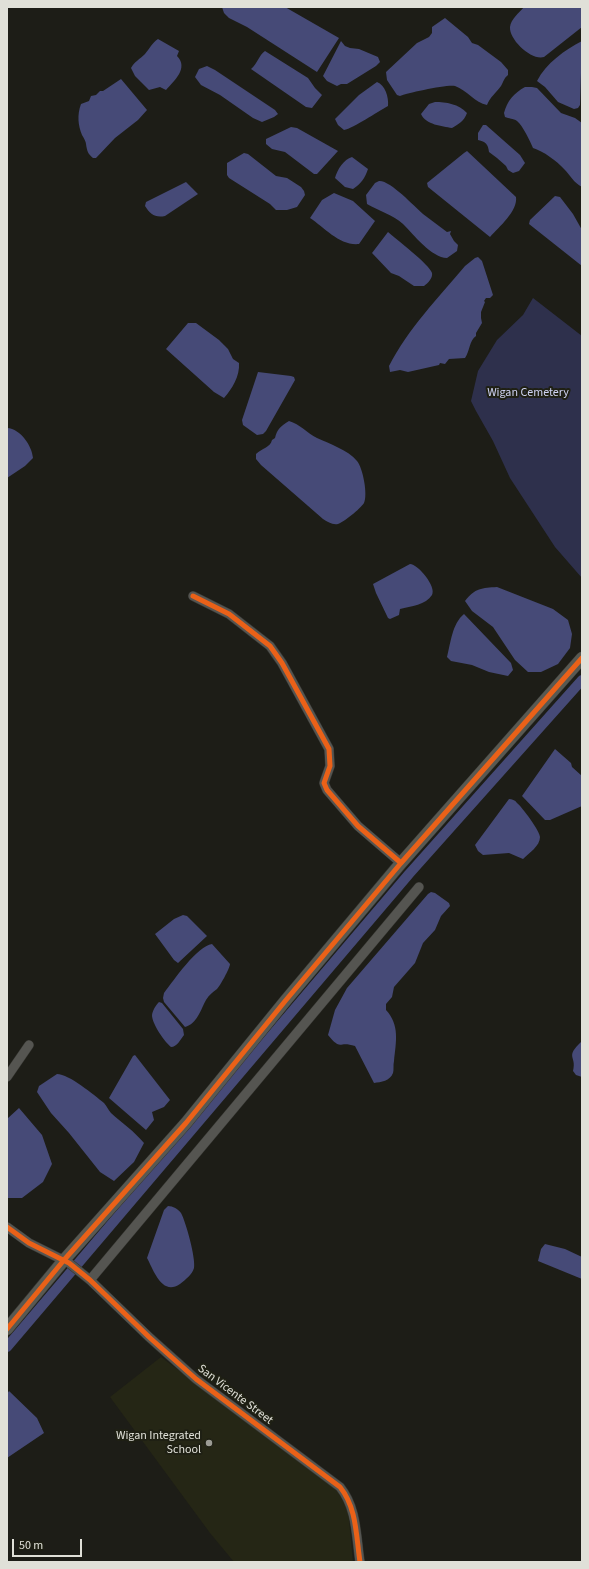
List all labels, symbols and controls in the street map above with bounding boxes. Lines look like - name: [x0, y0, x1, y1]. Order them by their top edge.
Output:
- park label: Wigan Cemetery: [487, 386, 569, 400]
- street label: San Vicente Street: [194, 1362, 276, 1428]
- place label: Wigan Integrated School: [116, 1429, 201, 1457]
- marker: Wigan Integrated School: [204, 1438, 214, 1448]
- scale bar: [14, 1531, 84, 1557]
- text: 50 m: [19, 1537, 43, 1554]

